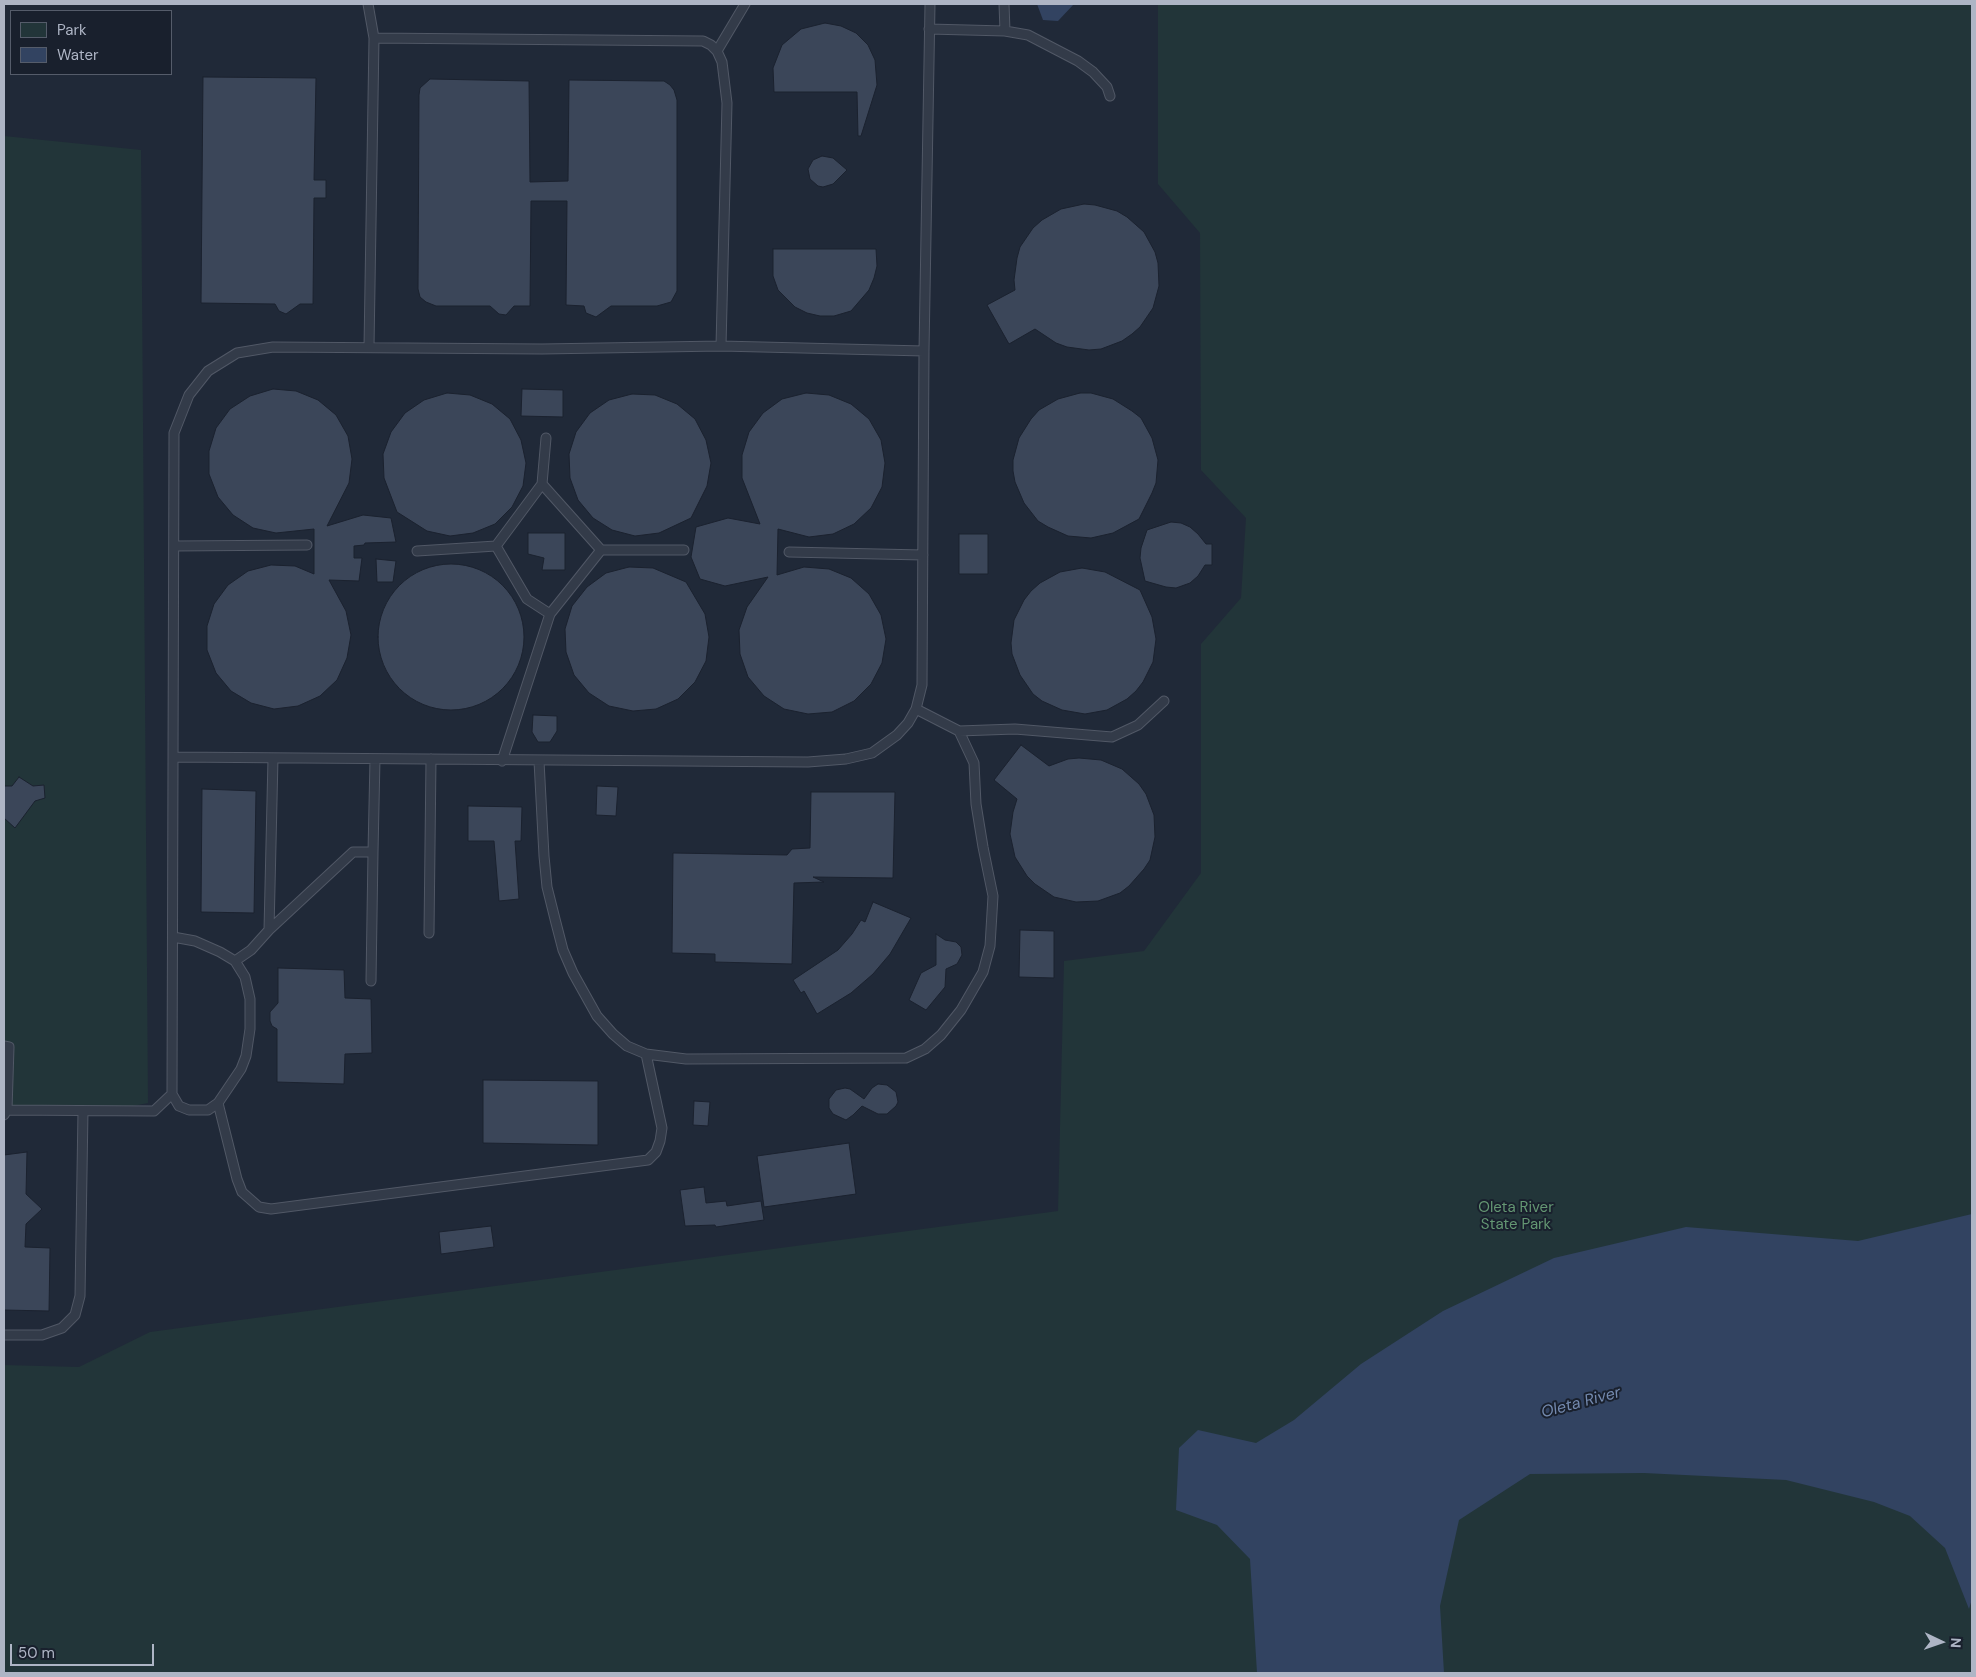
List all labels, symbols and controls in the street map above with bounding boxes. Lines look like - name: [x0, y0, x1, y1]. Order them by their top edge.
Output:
- legend: [10, 10, 172, 75]
- text: Park: [57, 20, 87, 40]
- text: Water: [57, 45, 98, 65]
- park label: Oleta River State Park: [1478, 1199, 1554, 1234]
- water label: Oleta River: [1539, 1383, 1623, 1423]
- north arrow: [1916, 1617, 1966, 1667]
- scale bar: [12, 1634, 156, 1666]
- text: N: [1947, 1637, 1965, 1648]
- text: 50 m: [18, 1643, 55, 1663]

